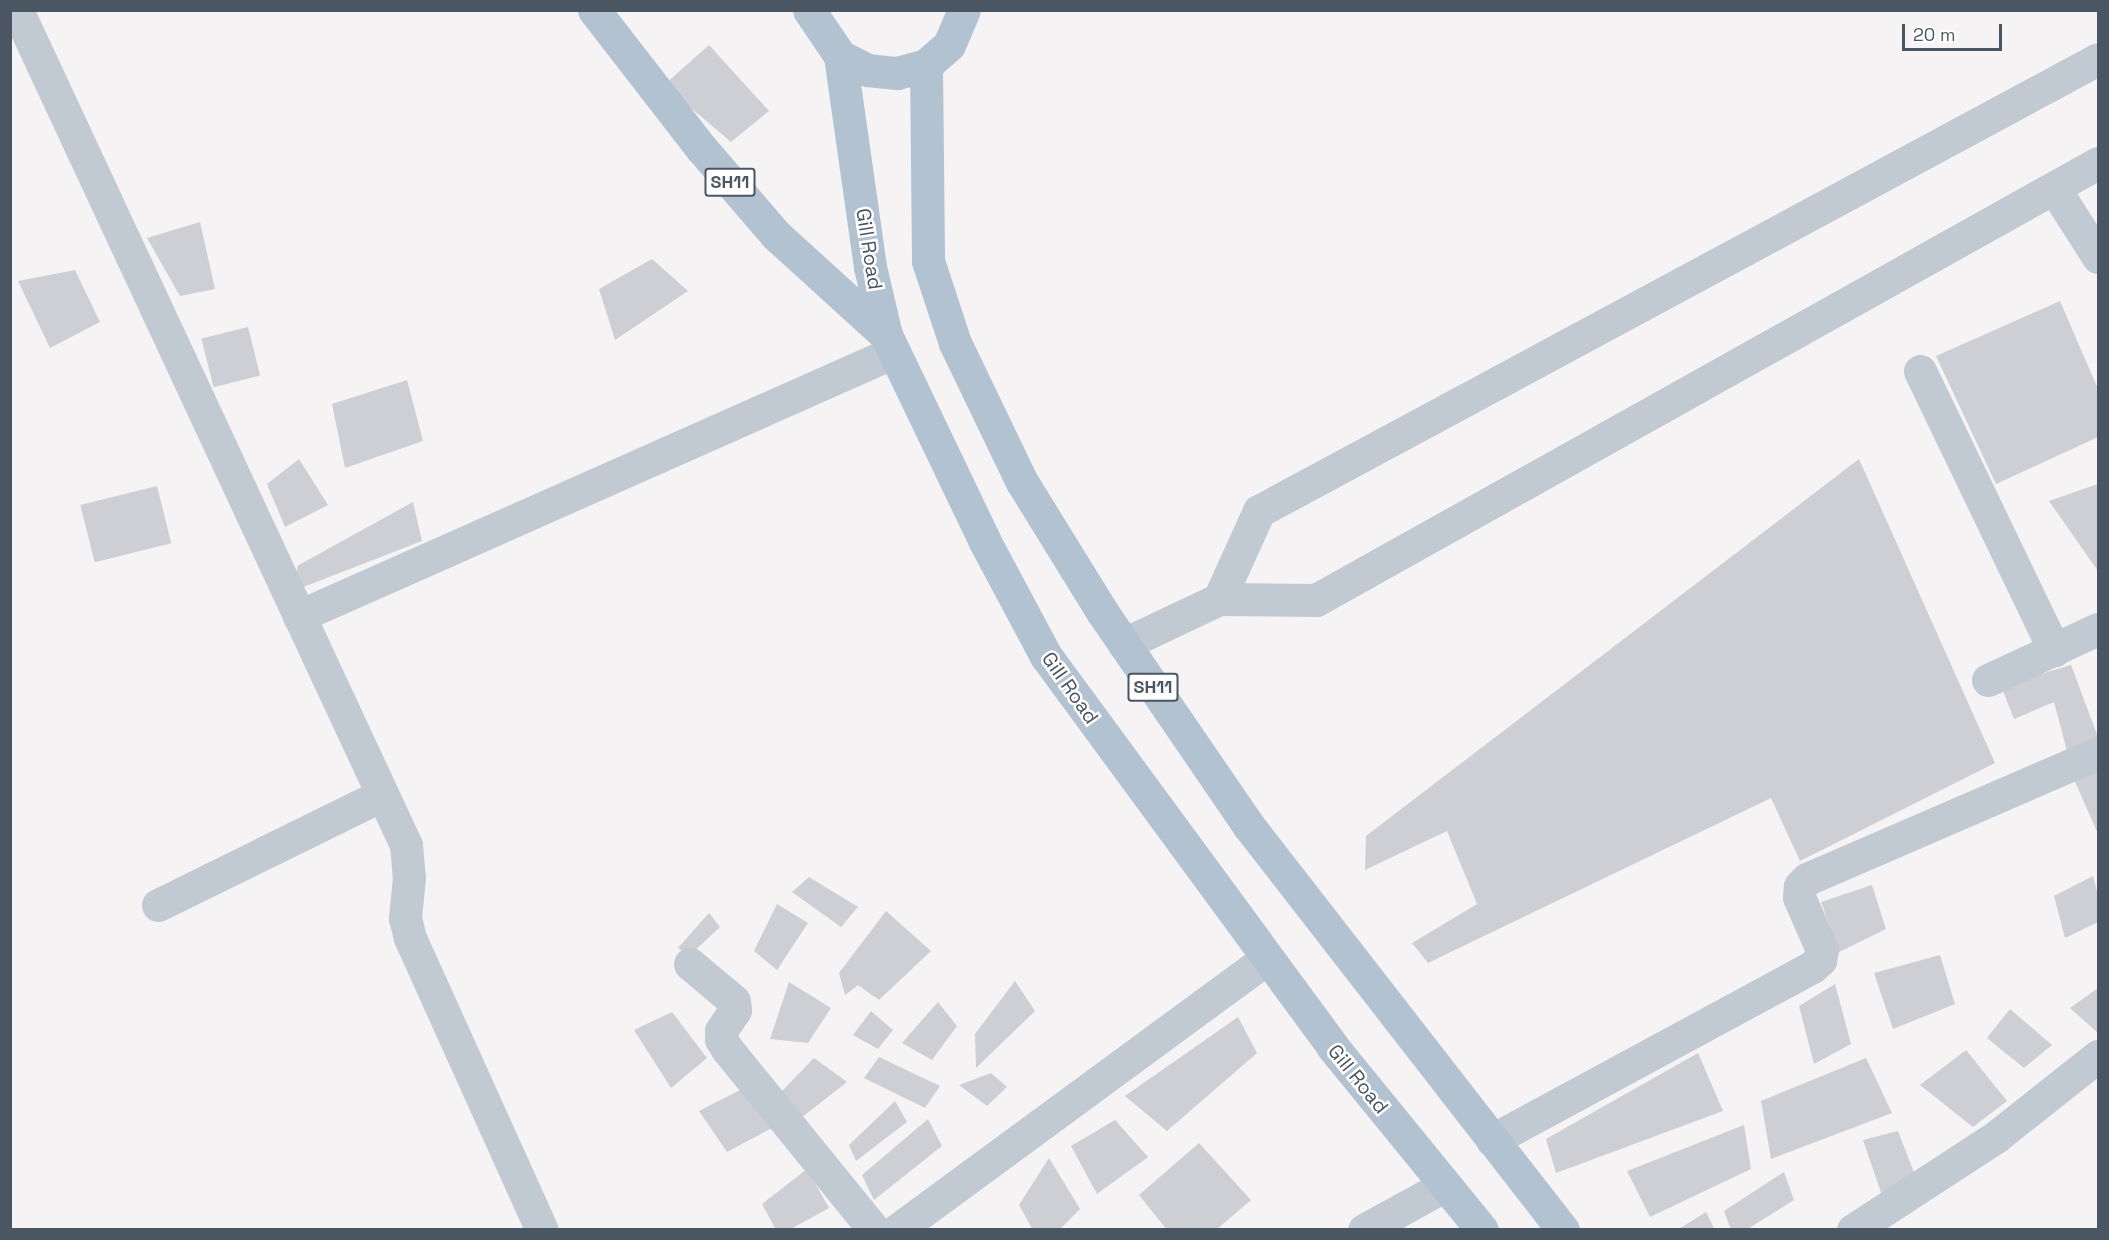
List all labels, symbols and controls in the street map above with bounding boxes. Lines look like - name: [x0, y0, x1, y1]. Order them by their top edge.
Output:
- scale bar: [1905, 12, 2006, 50]
- text: 20 m: [1913, 23, 1956, 46]
- road number: SH11: [704, 167, 756, 197]
- street label: Gill Road: [851, 207, 887, 291]
- street label: Gill Road: [1037, 647, 1103, 729]
- road number: SH11: [1128, 672, 1178, 702]
- street label: Gill Road: [1323, 1040, 1393, 1118]

